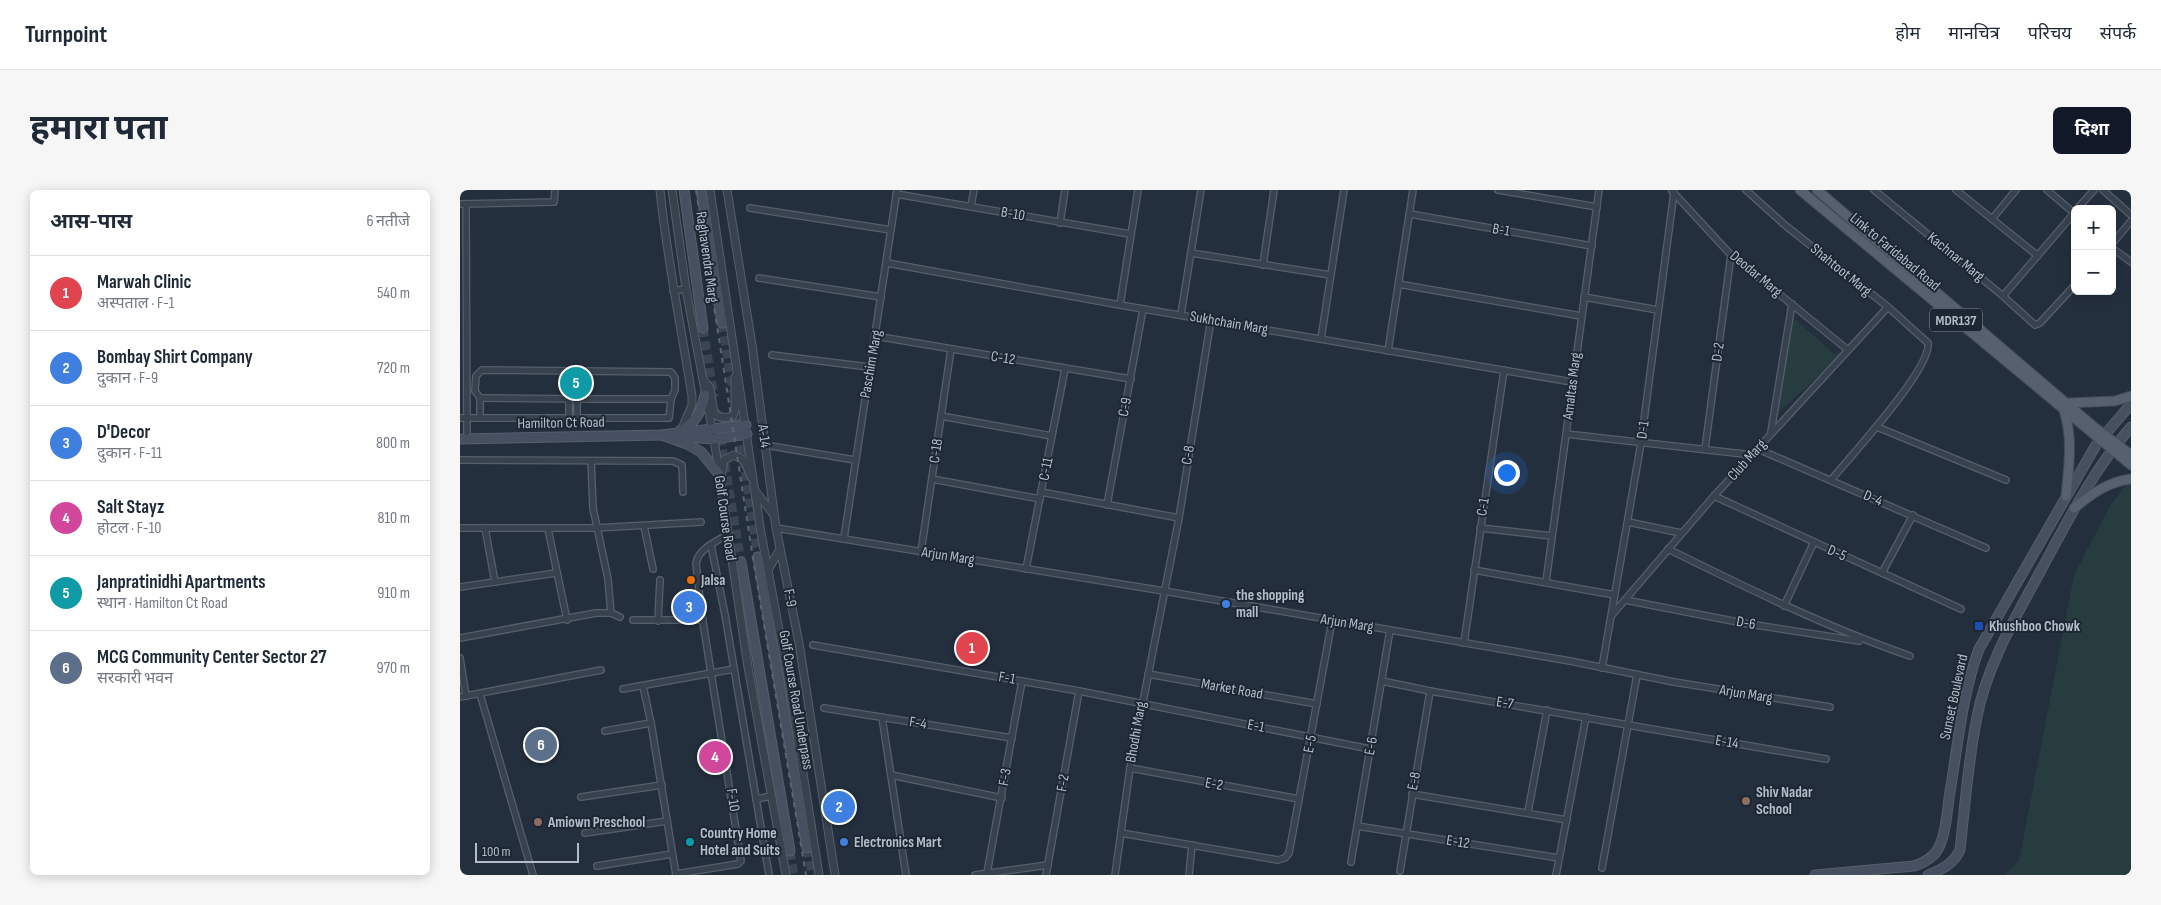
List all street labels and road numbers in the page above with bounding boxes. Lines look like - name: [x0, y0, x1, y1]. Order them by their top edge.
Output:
- street label: B-10: [999, 203, 1027, 225]
- street label: Link to Faridabad Road: [1846, 209, 1944, 295]
- street label: Raghavendra Marg: [691, 210, 723, 304]
- street label: B-1: [1491, 219, 1512, 241]
- street label: Kachnar Marg: [1923, 228, 1989, 286]
- street label: Shahtoot Marg: [1806, 239, 1876, 301]
- street label: Deodar Marg: [1726, 246, 1786, 302]
- street label: Sukhchain Marg: [1188, 307, 1270, 339]
- road number: MDR137: [1930, 308, 1982, 332]
- street label: Paschim Marg: [856, 328, 886, 400]
- street label: D-2: [1707, 341, 1729, 363]
- street label: C-12: [990, 347, 1016, 369]
- street label: Amaltas Marg: [1558, 351, 1586, 422]
- street label: C-9: [1114, 396, 1136, 418]
- street label: Hamilton Ct Road: [517, 413, 605, 433]
- street label: D-1: [1632, 419, 1654, 440]
- street label: A-14: [753, 422, 775, 449]
- street label: Club Marg: [1723, 435, 1771, 485]
- street label: C-18: [925, 438, 947, 464]
- street label: C-8: [1177, 444, 1199, 466]
- street label: C-11: [1034, 455, 1058, 482]
- street label: Golf Course Road: [710, 474, 740, 562]
- street label: D-4: [1860, 486, 1886, 510]
- street label: C-1: [1472, 496, 1494, 517]
- street label: D-5: [1824, 540, 1850, 566]
- street label: Arjun Marg: [919, 542, 976, 570]
- street label: F-9: [779, 587, 801, 609]
- street label: Arjun Marg: [1318, 609, 1375, 637]
- street label: D-6: [1735, 612, 1757, 634]
- street label: Golf Course Road Underpass: [774, 629, 818, 771]
- street label: Sunset Boulevard: [1936, 652, 1972, 742]
- street label: F-1: [997, 667, 1017, 689]
- street label: Market Road: [1200, 674, 1264, 704]
- street label: Arjun Marg: [1717, 680, 1774, 708]
- street label: E-7: [1495, 692, 1515, 714]
- street label: Bhodhi Marg: [1121, 700, 1151, 764]
- street label: F-4: [908, 712, 928, 734]
- street label: E-1: [1246, 715, 1267, 737]
- street label: E-14: [1714, 731, 1740, 753]
- street label: E-5: [1299, 733, 1321, 755]
- street label: E-6: [1360, 735, 1382, 757]
- street label: F-3: [994, 767, 1016, 787]
- street label: E-8: [1403, 770, 1425, 792]
- street label: F-2: [1052, 773, 1074, 793]
- street label: E-2: [1204, 773, 1224, 795]
- street label: F-10: [722, 787, 744, 813]
- street label: E-12: [1445, 831, 1471, 853]

